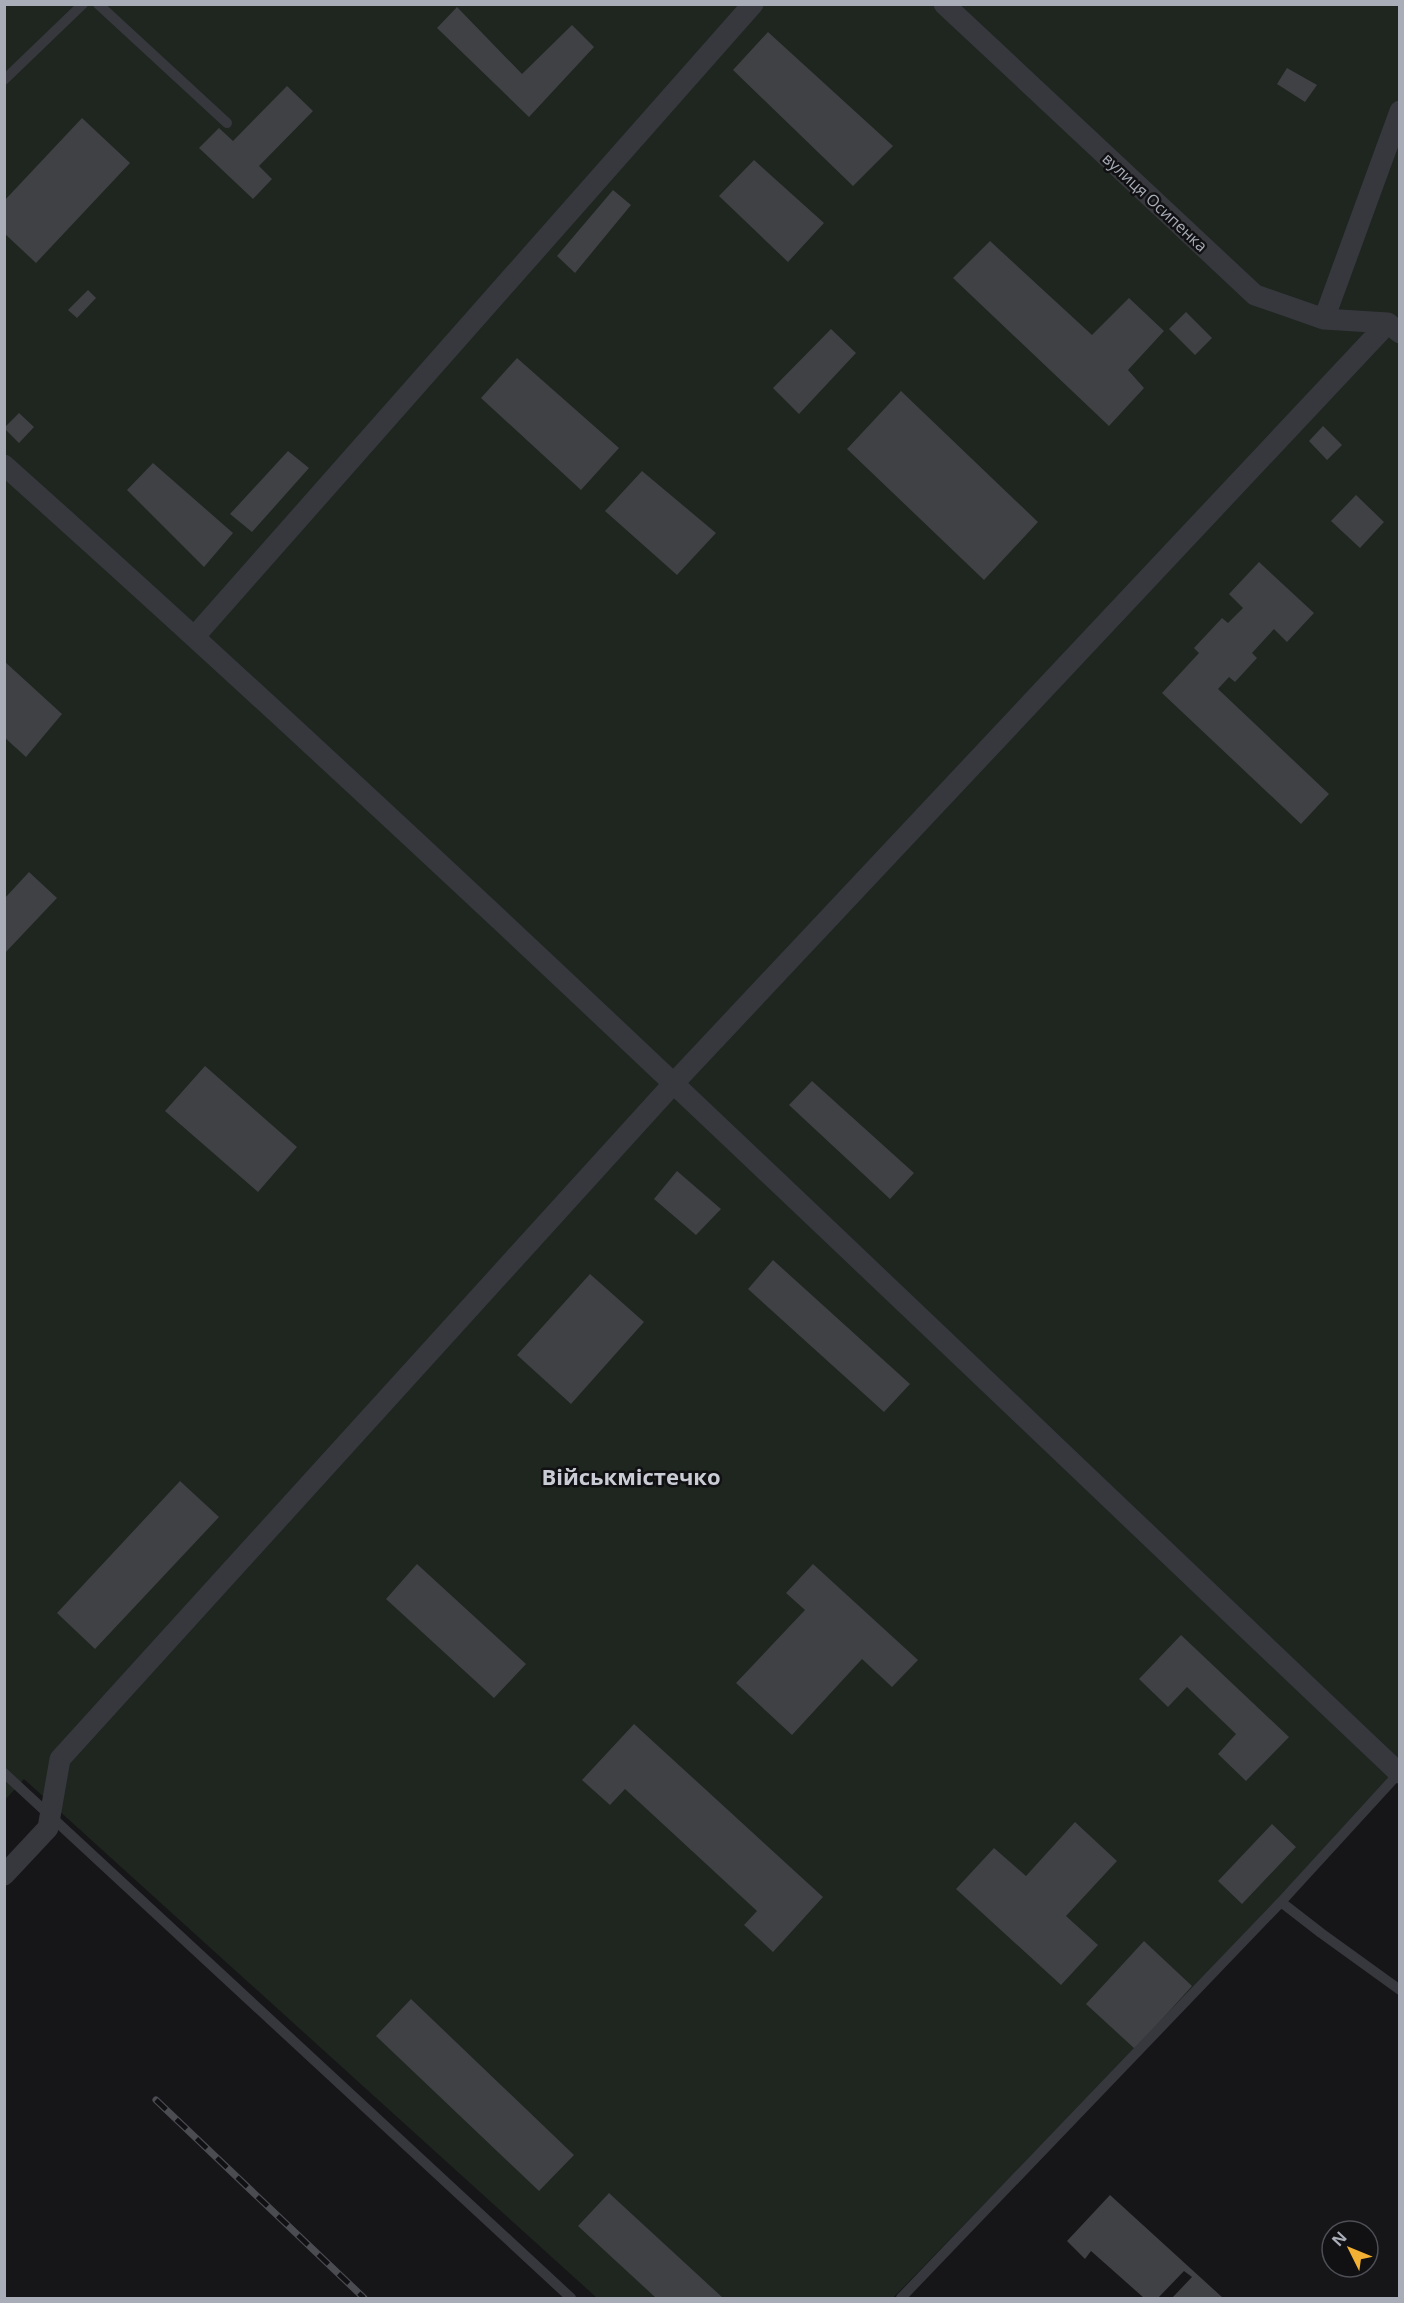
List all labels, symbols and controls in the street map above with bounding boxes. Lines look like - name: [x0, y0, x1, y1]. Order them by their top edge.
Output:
- street label: вулиця Осипенка: [1098, 148, 1212, 256]
- district label: Військмістечко: [541, 1461, 721, 1491]
- north arrow: [1320, 2219, 1380, 2279]
- text: N: [1327, 2227, 1352, 2251]

